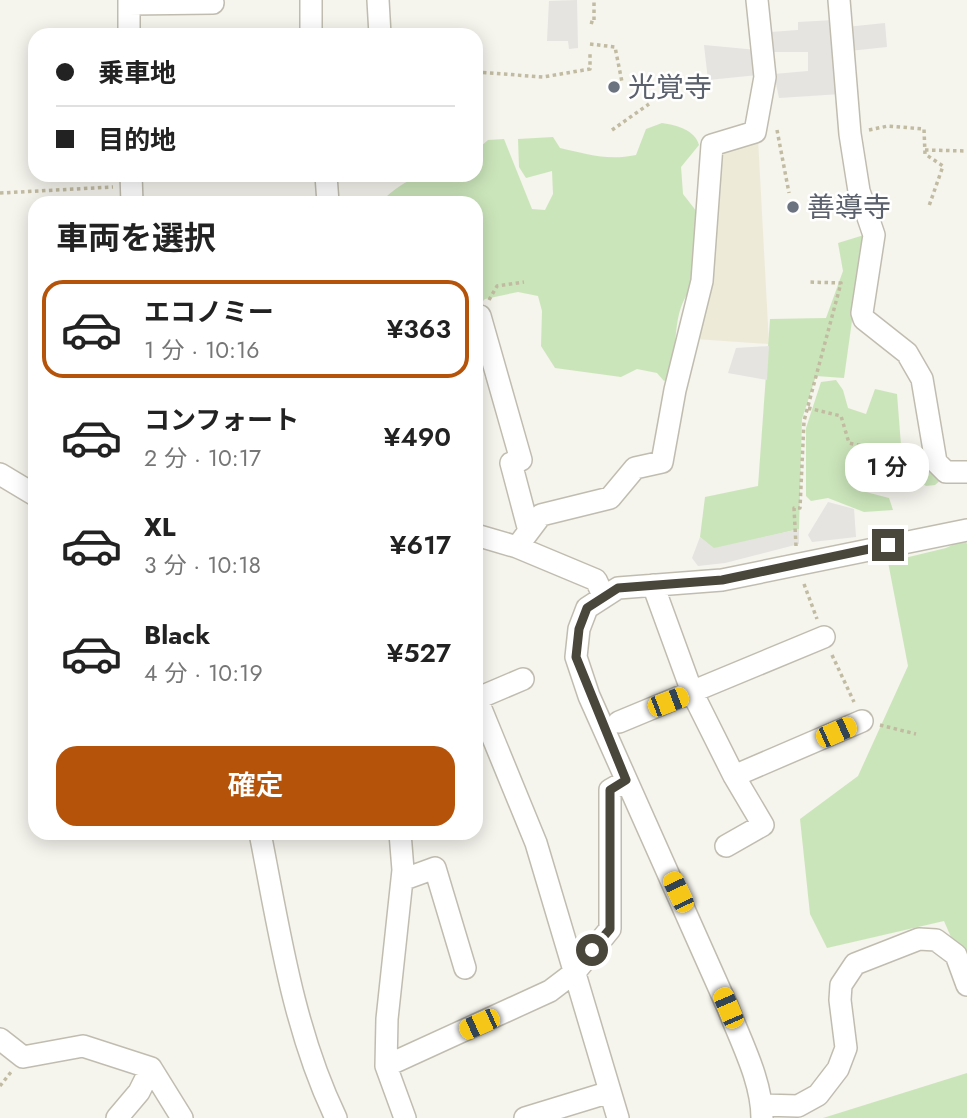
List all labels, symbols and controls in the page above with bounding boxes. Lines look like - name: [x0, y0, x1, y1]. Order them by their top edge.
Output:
- text: 乗車地: [98, 54, 176, 92]
- place label: 光覚寺: [628, 67, 712, 108]
- marker: 光覚寺: [606, 79, 622, 95]
- text: 目的地: [98, 121, 176, 159]
- place label: 善導寺: [807, 187, 891, 228]
- marker: 善導寺: [785, 199, 801, 215]
- text: 車両を選択: [56, 215, 216, 261]
- text: エコノミー: [144, 293, 274, 331]
- icon: car: [60, 298, 123, 361]
- text: ¥363: [387, 310, 451, 348]
- text: 1 分 · 10:16: [144, 333, 260, 367]
- text: コンフォート: [144, 401, 299, 439]
- icon: car: [60, 406, 123, 469]
- text: ¥490: [384, 418, 451, 456]
- text: 2 分 · 10:17: [144, 441, 261, 475]
- callout: 1 分: [846, 444, 930, 492]
- text: 1 分: [866, 450, 908, 484]
- text: XL: [144, 508, 176, 546]
- icon: car: [60, 514, 123, 577]
- text: ¥617: [390, 526, 451, 564]
- route end: [872, 529, 904, 561]
- text: 3 分 · 10:18: [144, 548, 261, 582]
- text: Black: [144, 616, 210, 654]
- icon: car: [60, 622, 123, 685]
- text: ¥527: [387, 634, 451, 672]
- text: 4 分 · 10:19: [144, 656, 263, 690]
- car: [645, 685, 692, 719]
- car: [813, 714, 860, 750]
- button: 確定: [56, 746, 455, 826]
- car: [660, 869, 697, 915]
- route start: [576, 934, 608, 966]
- car: [711, 985, 746, 1031]
- car: [456, 1006, 503, 1042]

